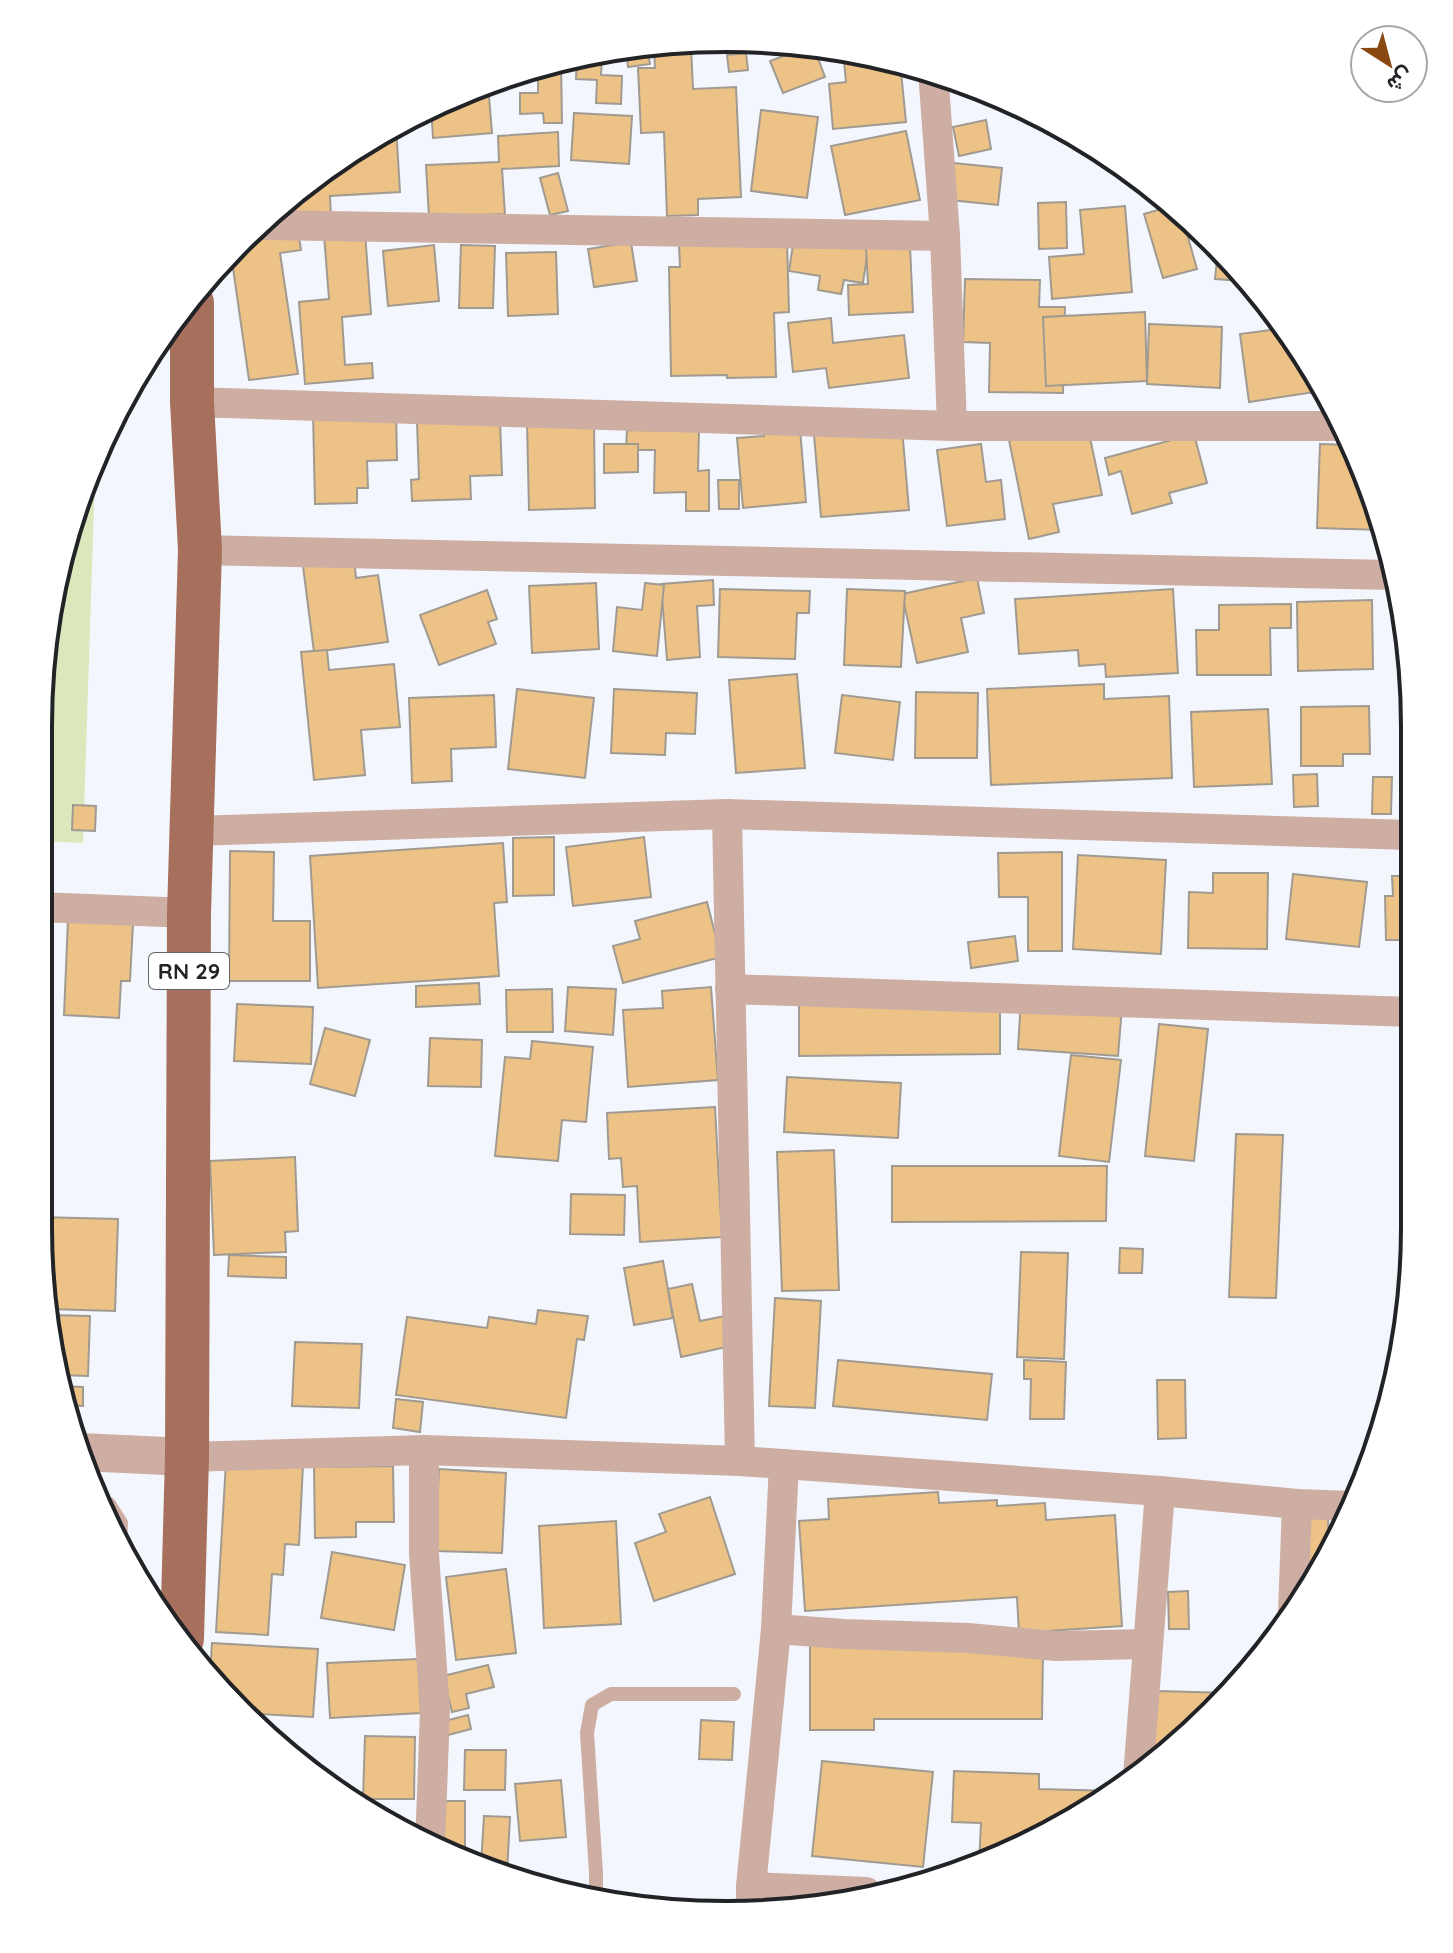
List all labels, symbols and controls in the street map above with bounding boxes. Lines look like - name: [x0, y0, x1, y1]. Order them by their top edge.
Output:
- north arrow: [1349, 24, 1429, 104]
- text: ش: [1382, 61, 1420, 99]
- road number: RN 29: [149, 953, 229, 989]

